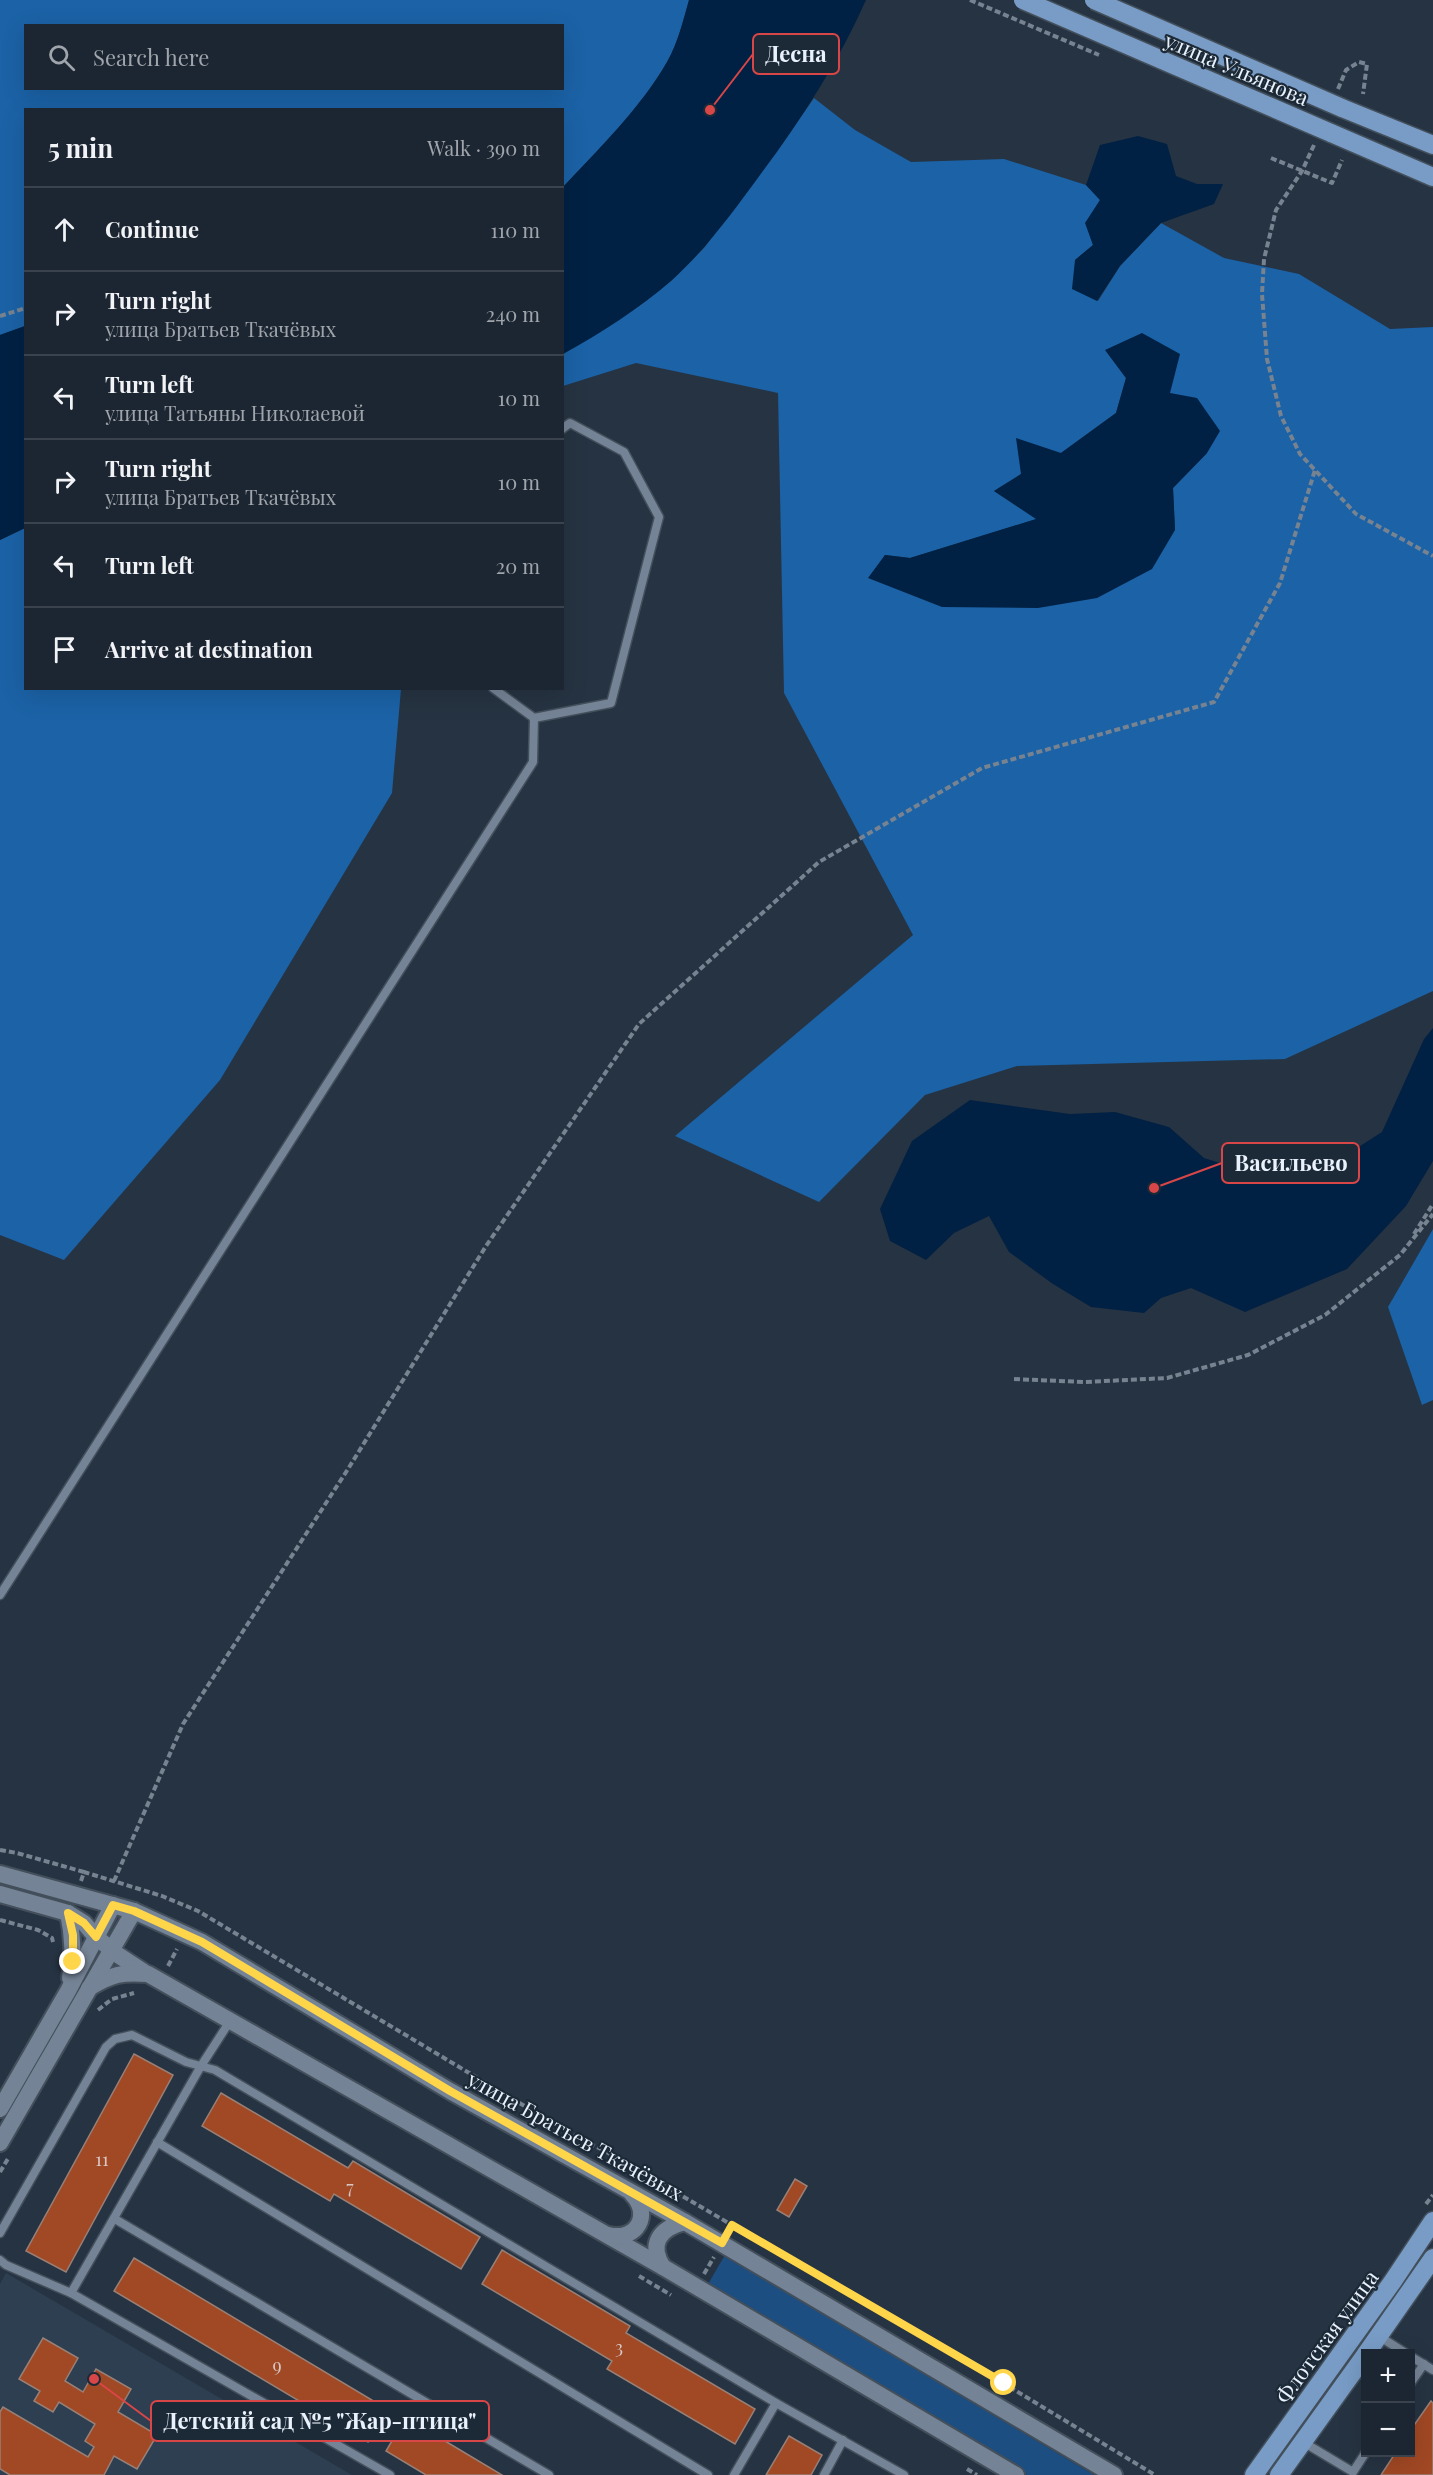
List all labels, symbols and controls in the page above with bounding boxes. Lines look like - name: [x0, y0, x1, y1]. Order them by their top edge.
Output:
- search box: [24, 24, 564, 90]
- street label: улица Ульянова: [1160, 25, 1314, 111]
- callout: Десна: [753, 34, 839, 74]
- text: Десна: [765, 38, 827, 68]
- icon: search: [45, 41, 78, 74]
- text: Search here: [93, 42, 209, 72]
- text: 5 min: [48, 130, 113, 165]
- text: Walk · 390 m: [427, 134, 540, 161]
- icon: ahead: [48, 213, 81, 246]
- text: Continue: [105, 214, 199, 244]
- text: 110 m: [490, 216, 540, 243]
- text: Turn right: [105, 285, 211, 315]
- icon: right: [48, 297, 81, 330]
- text: 240 m: [486, 300, 540, 327]
- text: улица Братьев Ткачёвых: [105, 315, 336, 342]
- text: Turn left: [105, 369, 194, 399]
- icon: left: [48, 381, 81, 414]
- text: 10 m: [498, 384, 540, 411]
- text: улица Татьяны Николаевой: [105, 399, 365, 426]
- text: Turn right: [105, 453, 211, 483]
- icon: right: [48, 465, 81, 498]
- text: 10 m: [498, 468, 540, 495]
- text: улица Братьев Ткачёвых: [105, 483, 336, 510]
- icon: left: [48, 549, 81, 582]
- text: Turn left: [105, 550, 194, 580]
- text: 20 m: [496, 552, 540, 579]
- icon: arrive: [48, 633, 81, 666]
- text: Arrive at destination: [105, 634, 313, 664]
- callout: Васильево: [1222, 1143, 1359, 1183]
- text: Васильево: [1234, 1147, 1348, 1177]
- route end: [59, 1948, 85, 1974]
- street label: улица Братьев Ткачёвых: [462, 2063, 689, 2206]
- house number: 11: [95, 2147, 109, 2171]
- house number: 7: [346, 2175, 354, 2199]
- street label: Флотская улица: [1268, 2263, 1384, 2408]
- house number: 3: [615, 2335, 623, 2359]
- map controls: [1361, 2349, 1415, 2457]
- button: +: [1361, 2349, 1415, 2403]
- house number: 9: [272, 2353, 282, 2377]
- route start: [990, 2369, 1016, 2395]
- callout: Детский сад №5 "Жар-птица": [151, 2401, 489, 2441]
- button: −: [1361, 2403, 1415, 2457]
- text: Детский сад №5 "Жар-птица": [164, 2405, 476, 2435]

